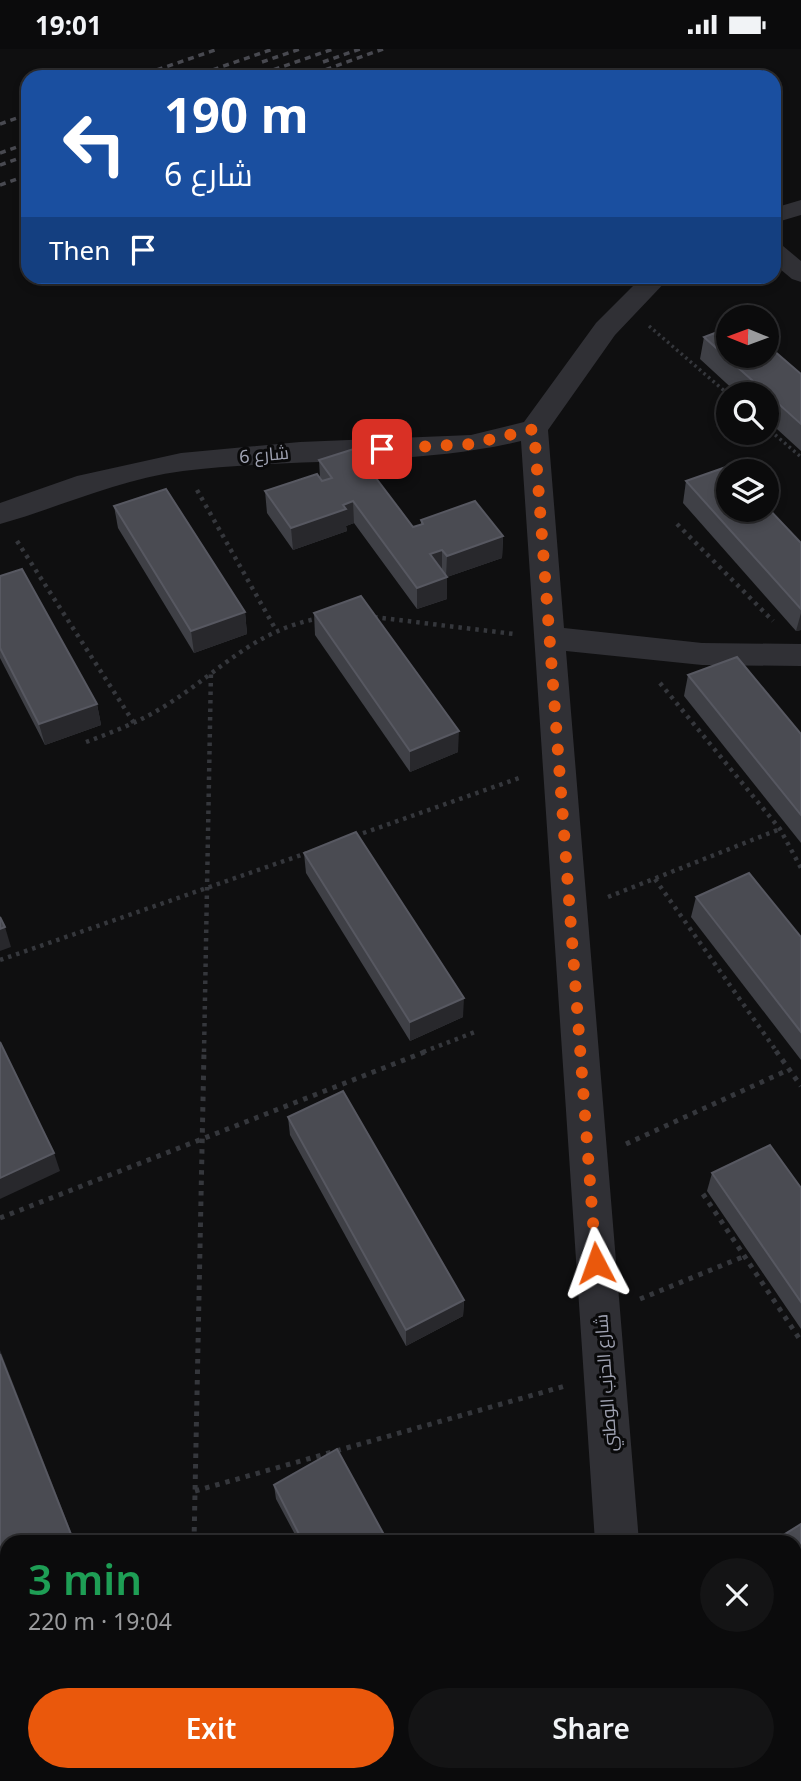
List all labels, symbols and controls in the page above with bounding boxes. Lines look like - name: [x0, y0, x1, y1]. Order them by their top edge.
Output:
- text: 19:01: [35, 7, 102, 43]
- text: 190 m: [164, 81, 309, 147]
- icon: left: [49, 98, 140, 189]
- text: شارع 6: [164, 152, 253, 195]
- icon: arrive: [124, 231, 162, 269]
- text: Then: [49, 232, 110, 268]
- north arrow: [716, 305, 779, 367]
- map controls: [716, 305, 779, 522]
- button: search: [716, 382, 779, 445]
- pin: [352, 419, 412, 479]
- icon: arrive: [363, 430, 401, 468]
- street label: شارع 6: [238, 440, 290, 469]
- button: layers: [716, 459, 779, 522]
- position arrow: [559, 1226, 633, 1300]
- street label: شارع الحزب الوطني: [588, 1313, 625, 1453]
- text: 3 min: [28, 1550, 142, 1607]
- button: close: [700, 1558, 774, 1632]
- text: 220 m · 19:04: [28, 1605, 172, 1637]
- button: Exit: [28, 1688, 394, 1768]
- button: Share: [408, 1688, 774, 1768]

